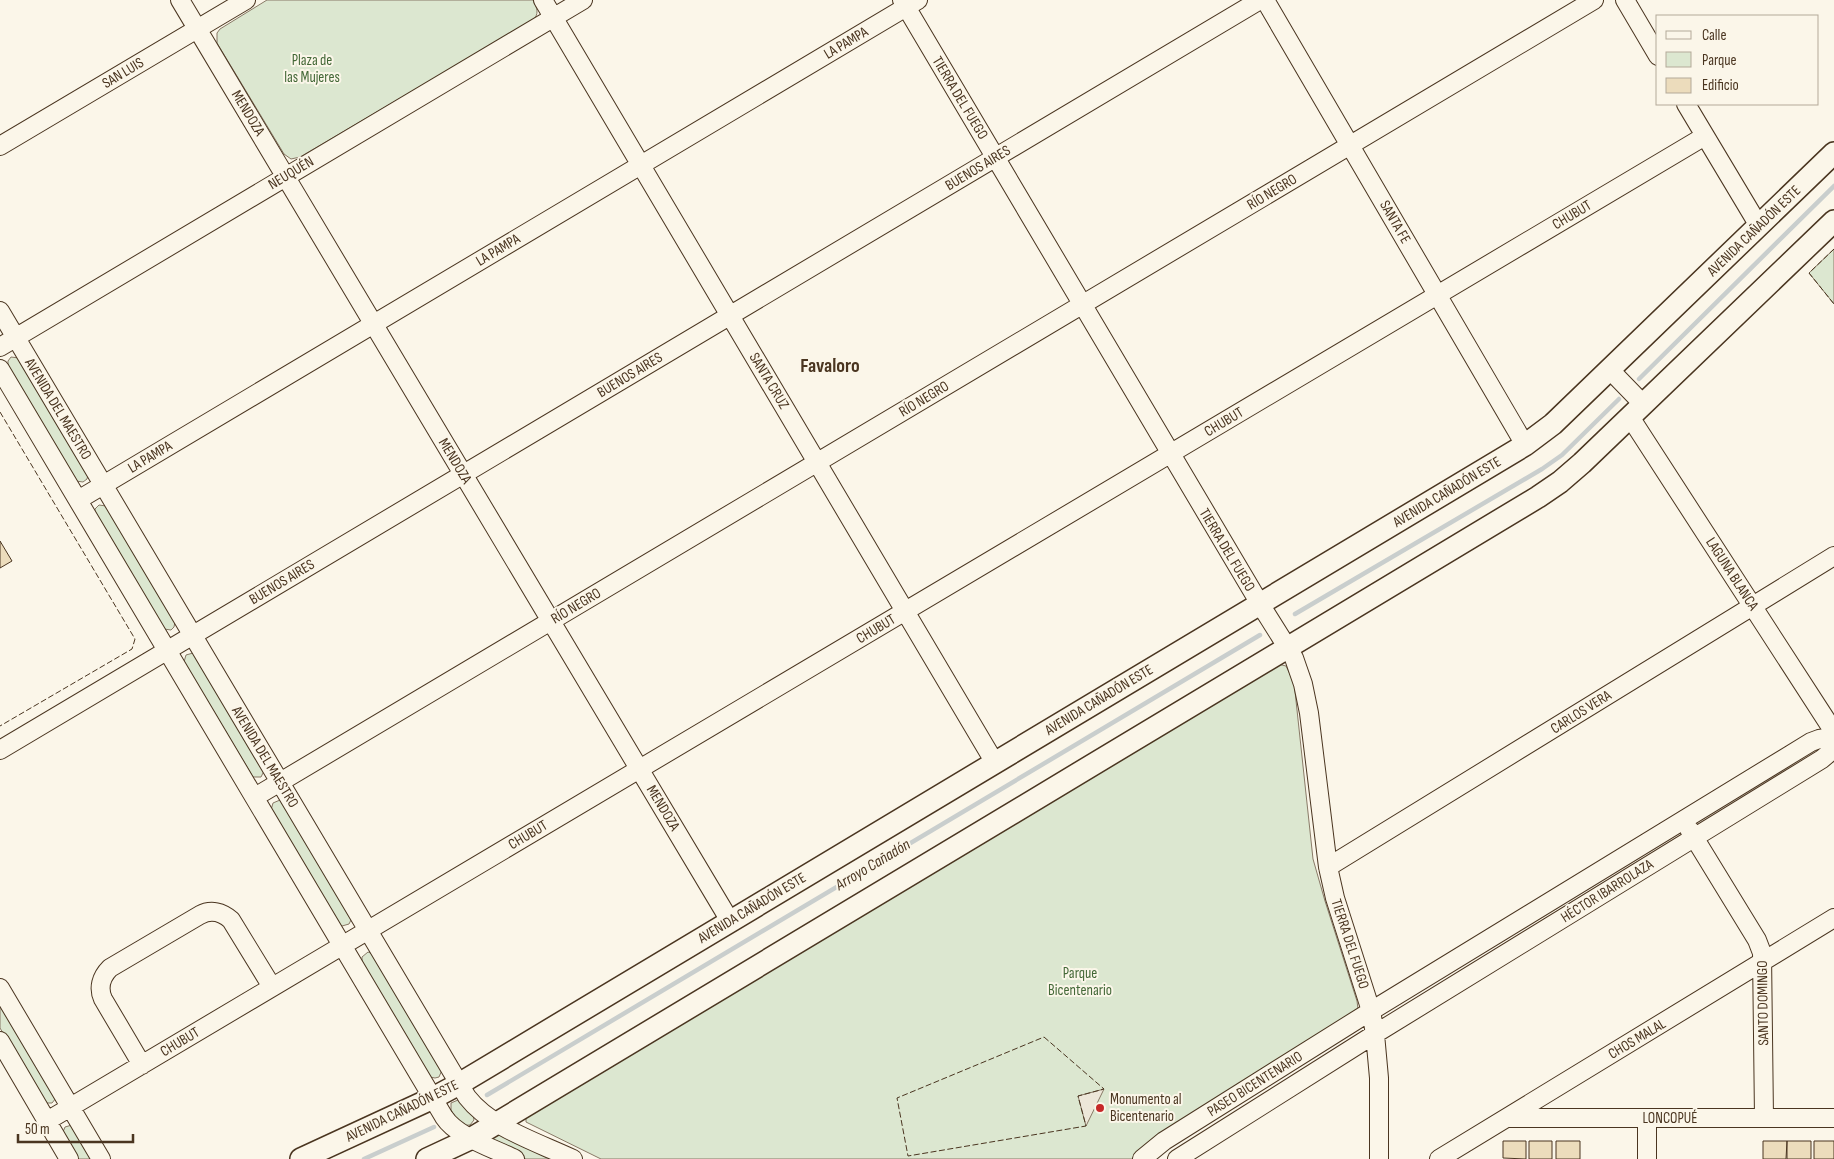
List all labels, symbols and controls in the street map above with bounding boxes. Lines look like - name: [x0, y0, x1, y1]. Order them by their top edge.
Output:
- legend: [1656, 15, 1819, 105]
- street label: LA PAMPA: [820, 22, 872, 64]
- text: Calle: [1702, 26, 1726, 45]
- park label: Plaza de las Mujeres: [284, 51, 340, 87]
- text: Parque: [1702, 51, 1737, 70]
- street label: SAN LUIS: [99, 53, 147, 93]
- street label: TIERRA DEL FUEGO: [928, 53, 992, 143]
- text: Edificio: [1702, 76, 1739, 95]
- street label: MENDOZA: [227, 87, 269, 140]
- street label: BUENOS AIRES: [942, 141, 1014, 195]
- street label: NEUQUÉN: [265, 152, 317, 194]
- street label: RÍO NEGRO: [1243, 170, 1301, 214]
- street label: AVENIDA CAÑADÓN ESTE: [1702, 181, 1805, 281]
- street label: CHUBUT: [1549, 196, 1595, 234]
- street label: SANTA FE: [1375, 197, 1415, 247]
- street label: LA PAMPA: [472, 229, 524, 271]
- street label: BUENOS AIRES: [594, 348, 666, 402]
- street label: SANTA CRUZ: [745, 349, 793, 413]
- street label: AVENIDA DEL MAESTRO: [20, 354, 96, 463]
- district label: Favaloro: [800, 354, 860, 378]
- street label: RÍO NEGRO: [895, 377, 953, 421]
- street label: CHUBUT: [1201, 403, 1247, 441]
- street label: MENDOZA: [434, 435, 476, 488]
- street label: LA PAMPA: [124, 436, 176, 478]
- street label: AVENIDA CAÑADÓN ESTE: [1389, 452, 1505, 532]
- street label: TIERRA DEL FUEGO: [1195, 505, 1259, 595]
- street label: LAGUNA BLANCA: [1701, 534, 1763, 615]
- street label: BUENOS AIRES: [246, 555, 318, 609]
- street label: RÍO NEGRO: [547, 584, 605, 628]
- street label: CHUBUT: [853, 610, 899, 648]
- street label: AVENIDA CAÑADÓN ESTE: [1041, 660, 1157, 740]
- street label: CARLOS VERA: [1547, 686, 1615, 738]
- street label: AVENIDA DEL MAESTRO: [227, 702, 303, 811]
- street label: MENDOZA: [642, 782, 684, 835]
- street label: CHUBUT: [505, 816, 551, 854]
- water label: Arroyo Cañadón: [831, 835, 914, 895]
- street label: HÉCTOR IBARROLAZA: [1557, 855, 1657, 927]
- street label: AVENIDA CAÑADÓN ESTE: [694, 868, 810, 948]
- street label: TIERRA DEL FUEGO: [1327, 897, 1373, 991]
- street label: SANTO DOMINGO: [1753, 960, 1773, 1046]
- park label: Parque Bicentenario: [1048, 964, 1112, 1000]
- street label: CHOS MALAL: [1605, 1014, 1670, 1064]
- street label: CHUBUT: [157, 1023, 203, 1061]
- street label: PASEO BICENTENARIO: [1204, 1047, 1306, 1121]
- street label: AVENIDA CAÑADÓN ESTE: [342, 1076, 461, 1147]
- place label: Monumento al Bicentenario: [1110, 1090, 1182, 1126]
- marker: Monumento al Bicentenario: [1094, 1102, 1106, 1114]
- street label: LONCOPUÉ: [1643, 1109, 1697, 1128]
- scale bar: [18, 1112, 132, 1144]
- text: 50 m: [25, 1120, 50, 1139]

